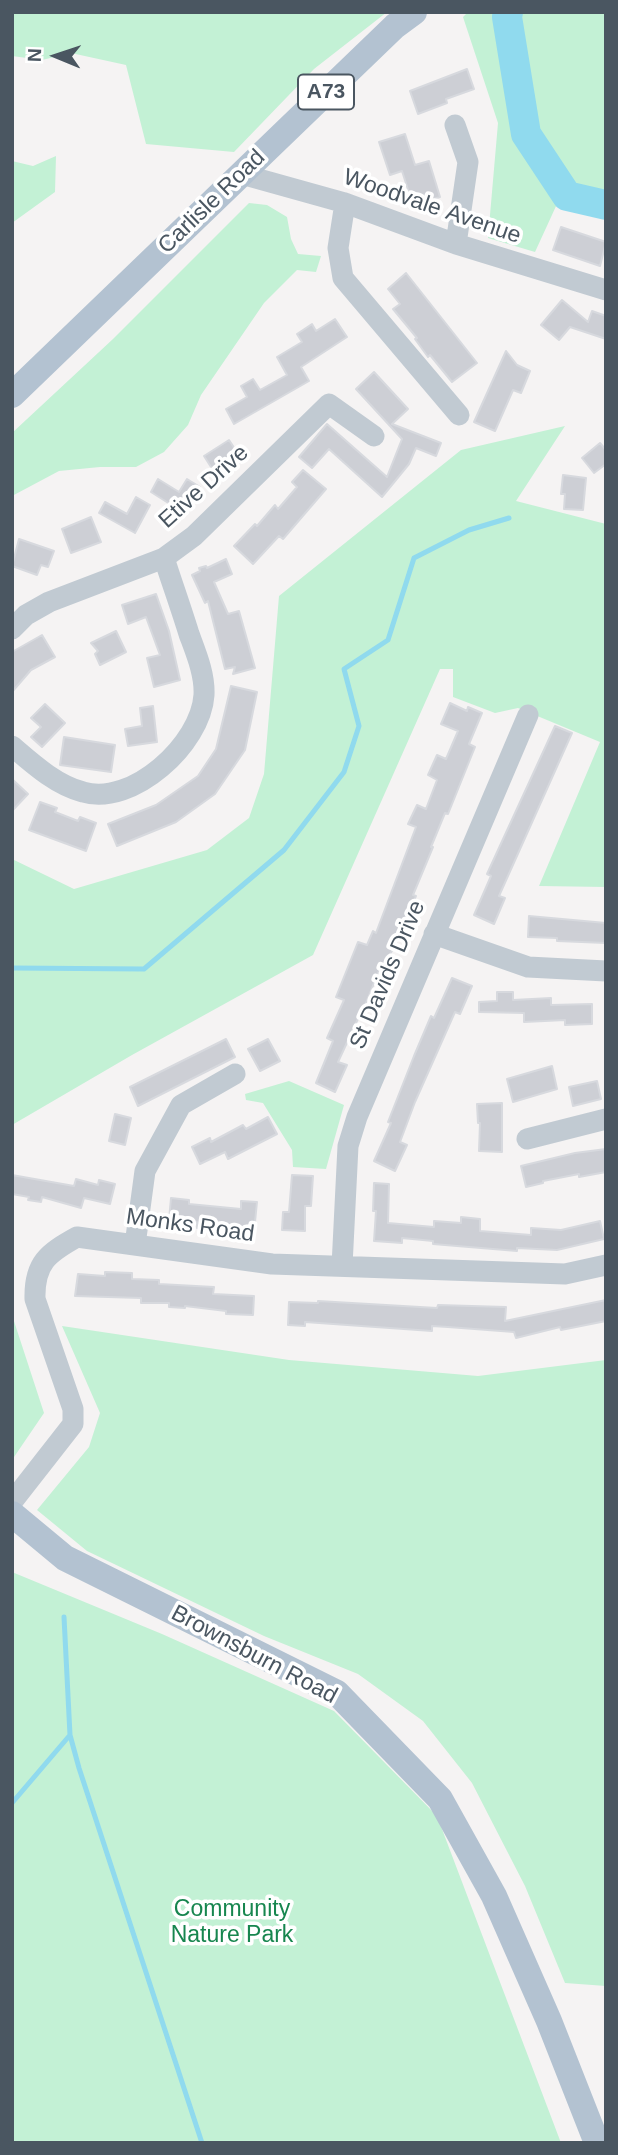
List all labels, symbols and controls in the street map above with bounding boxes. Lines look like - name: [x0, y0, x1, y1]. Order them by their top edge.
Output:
- north arrow: [21, 21, 91, 91]
- text: N: [24, 48, 45, 62]
- road number: A73: [298, 74, 354, 110]
- street label: Carlisle Road: [153, 144, 271, 260]
- street label: Woodvale Avenue: [340, 164, 524, 250]
- street label: Etive Drive: [153, 440, 255, 534]
- street label: St Davids Drive: [344, 897, 432, 1053]
- street label: Monks Road: [124, 1203, 256, 1249]
- street label: Brownsburn Road: [166, 1600, 342, 1710]
- park label: Community Nature Park: [171, 1896, 293, 1950]

